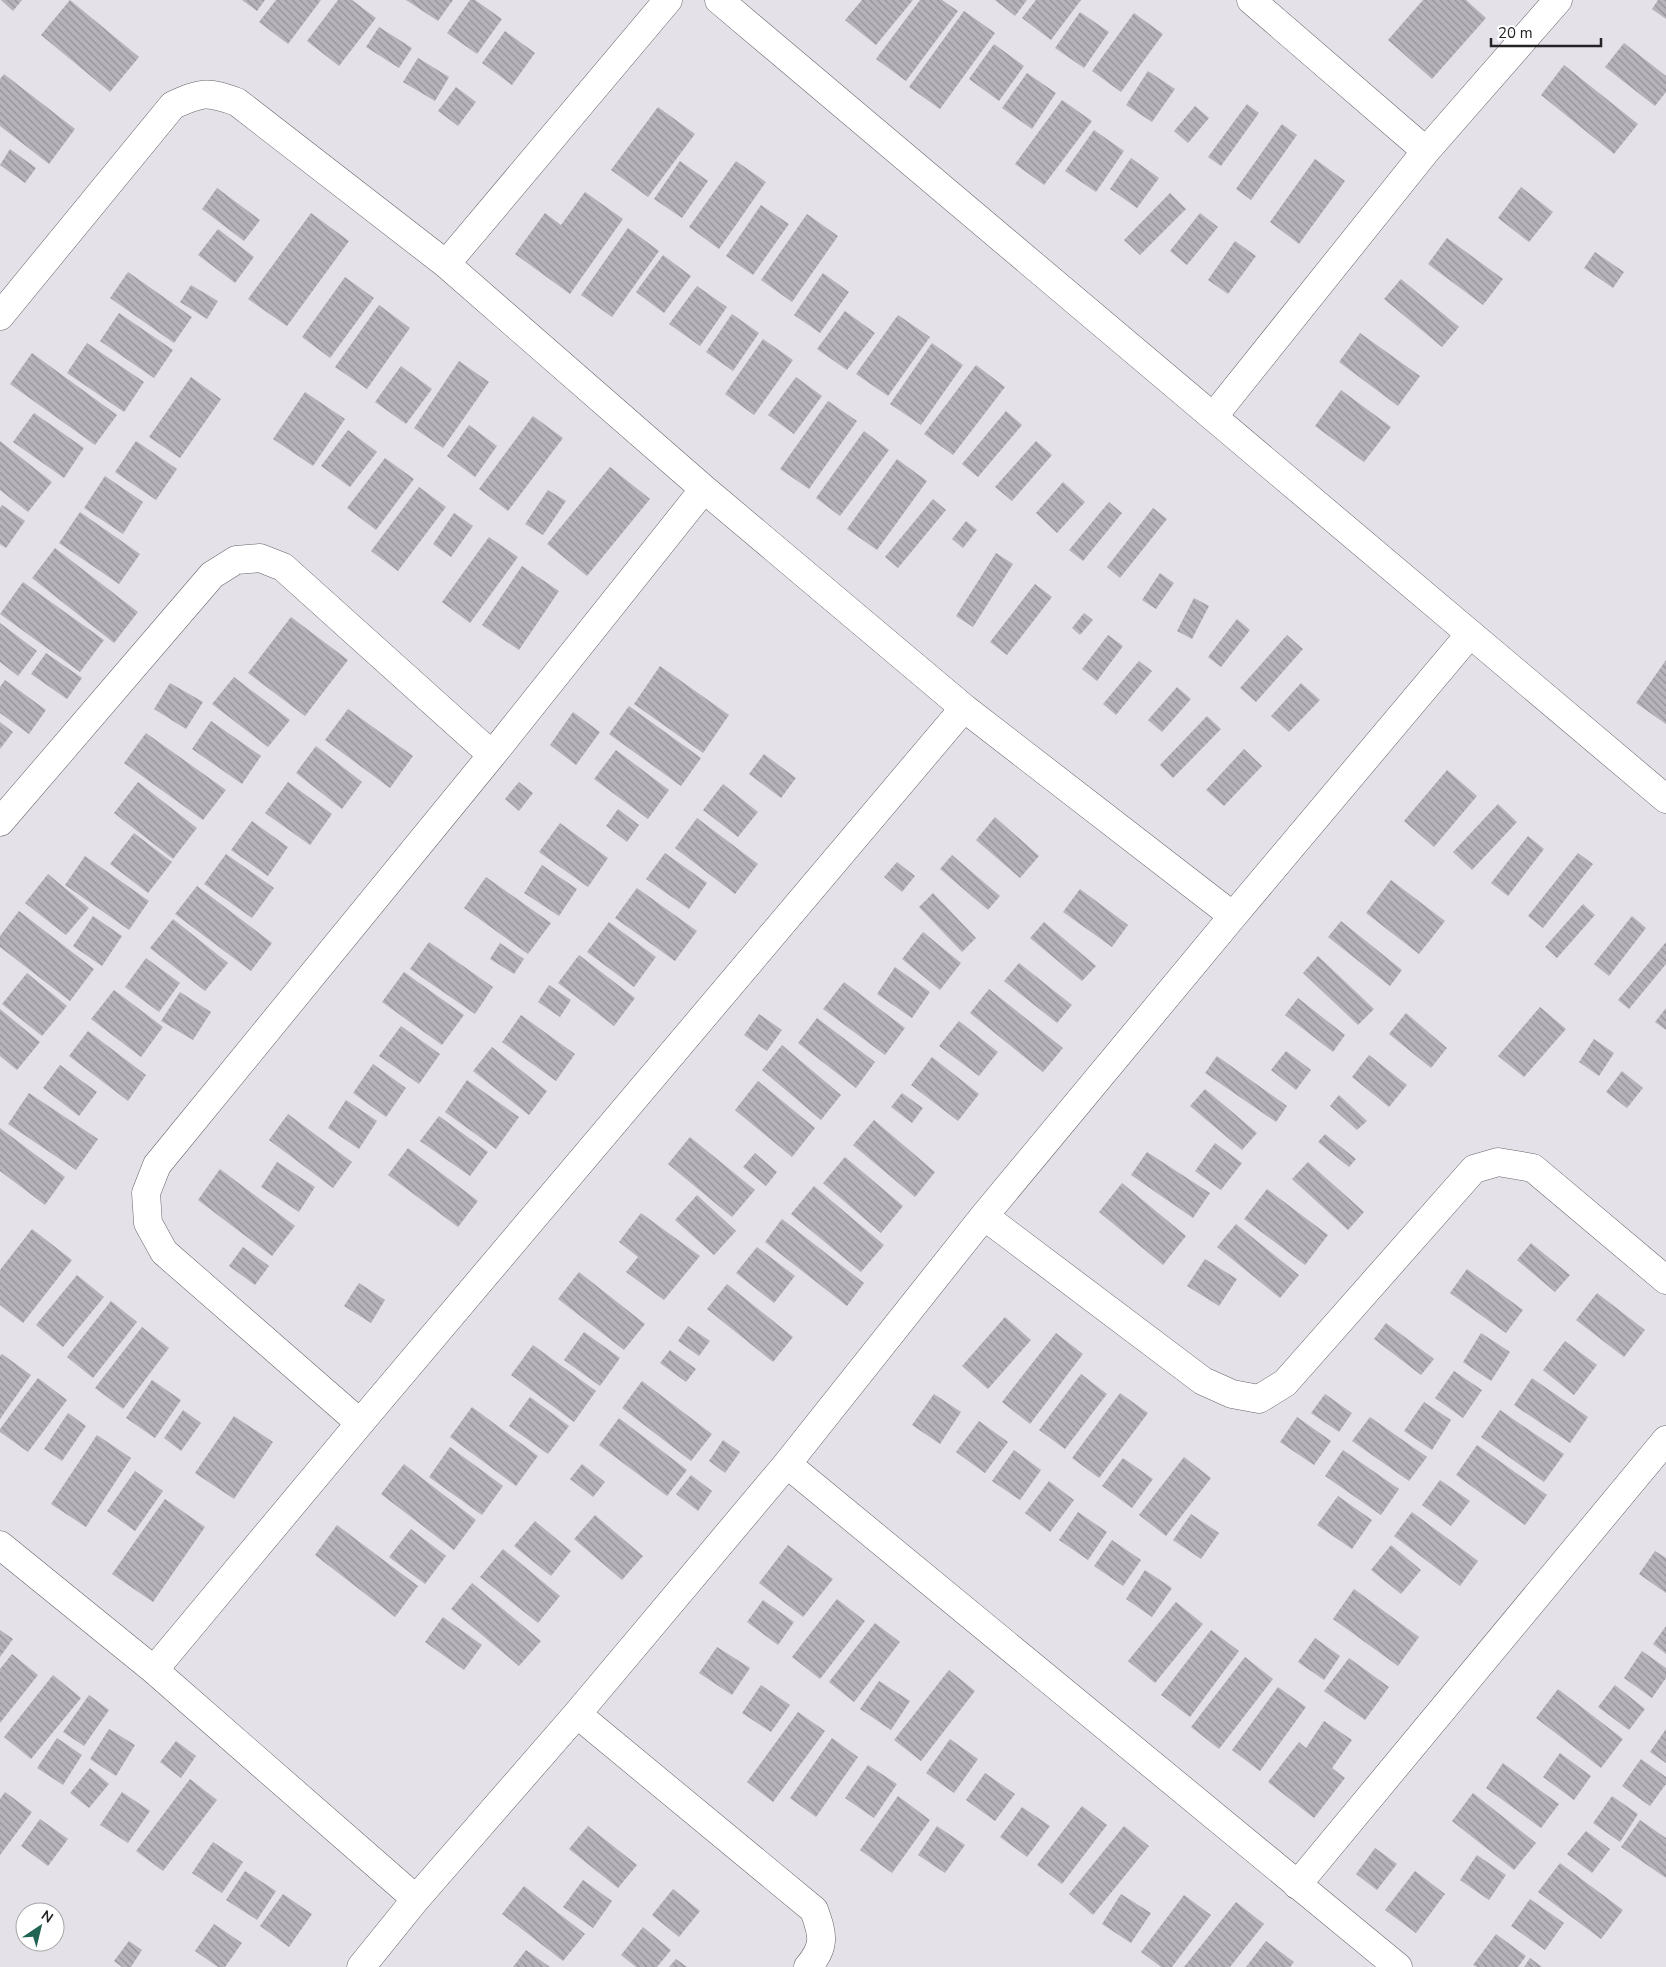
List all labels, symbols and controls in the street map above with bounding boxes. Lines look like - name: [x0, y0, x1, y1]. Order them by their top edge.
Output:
- scale bar: [1491, 15, 1601, 47]
- text: 20 m: [1498, 23, 1533, 43]
- north arrow: [15, 1902, 65, 1952]
- text: N: [37, 1906, 57, 1928]

